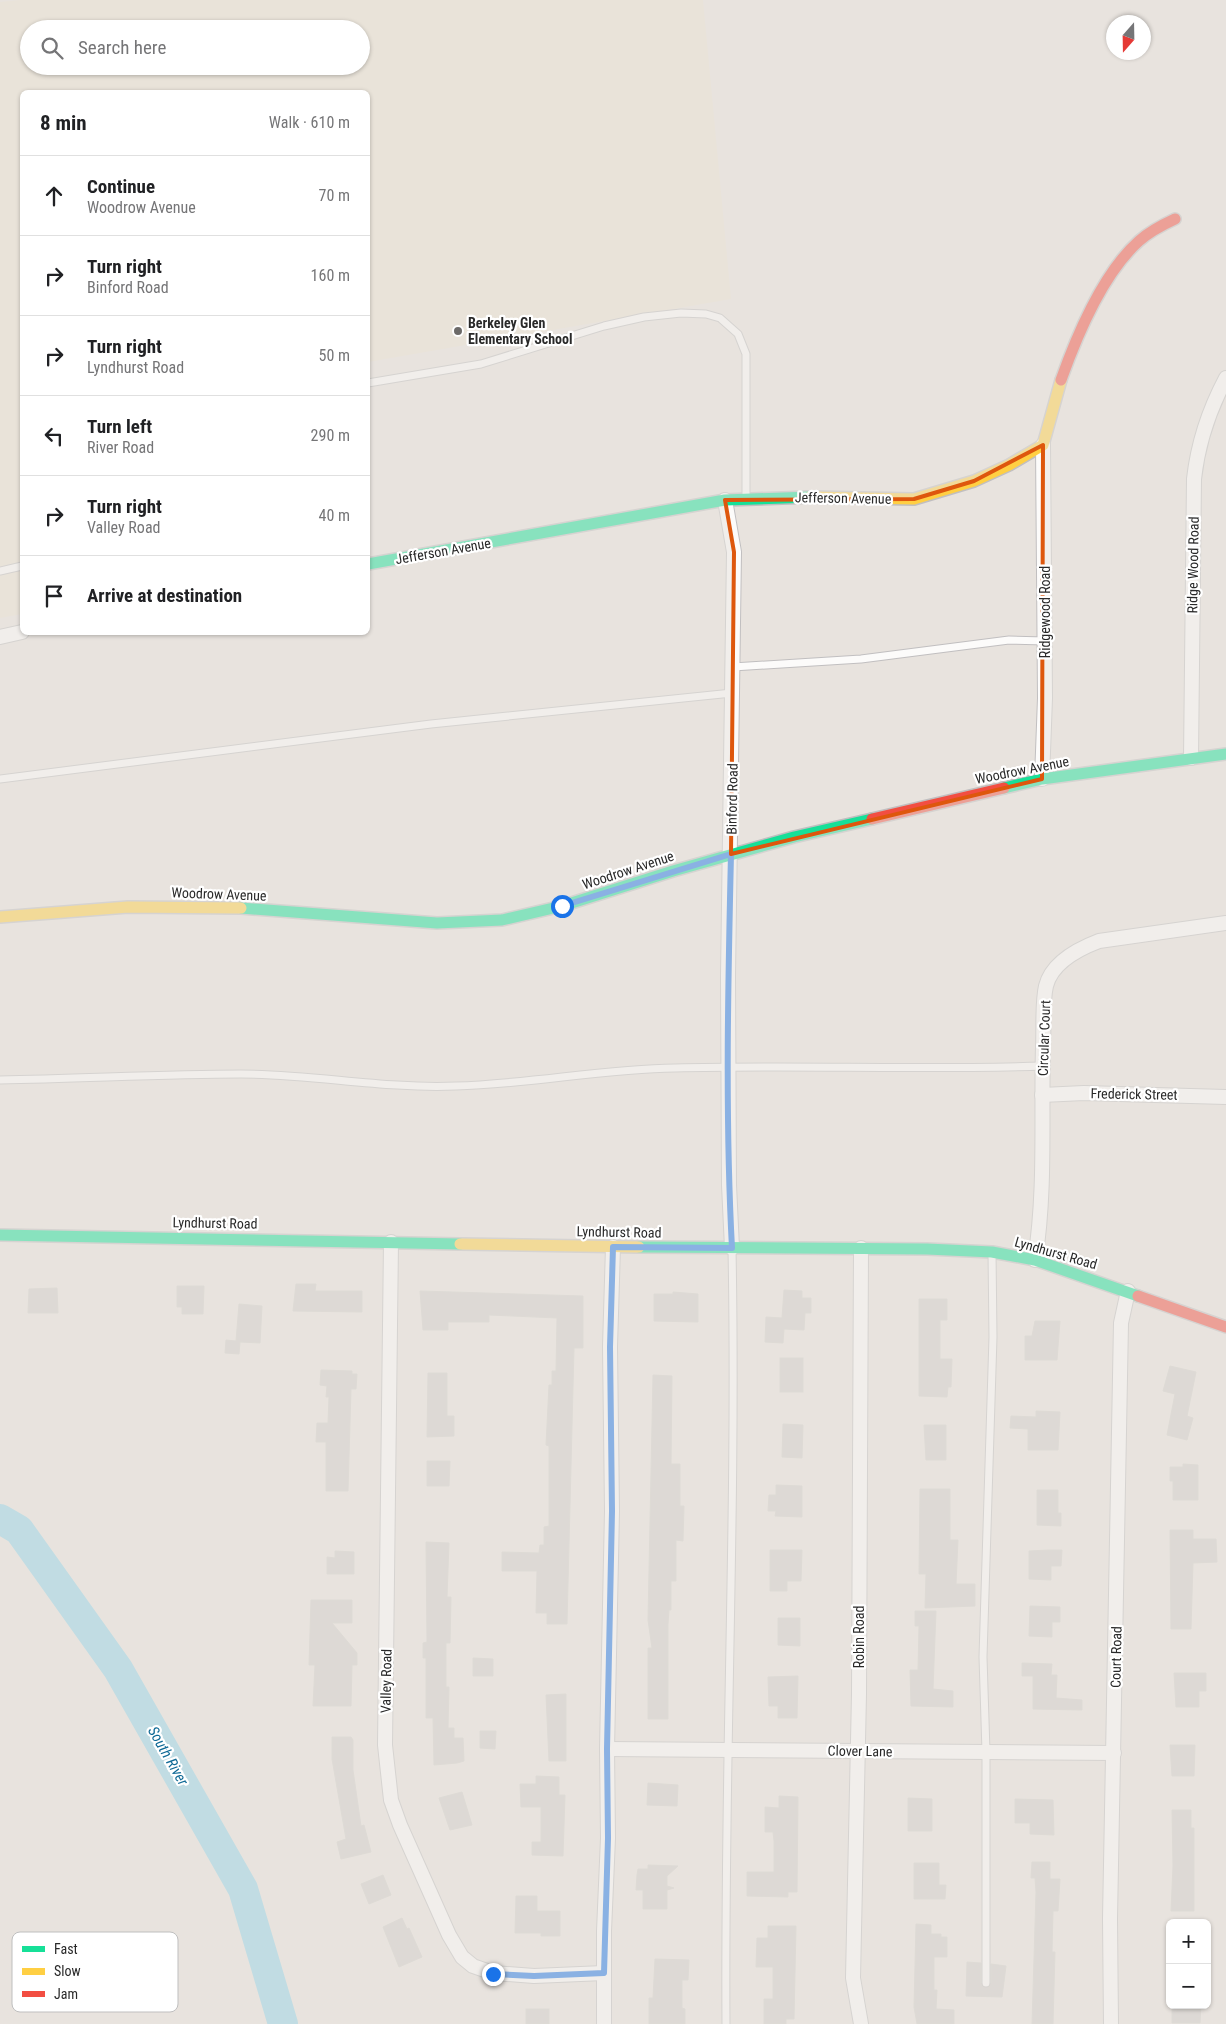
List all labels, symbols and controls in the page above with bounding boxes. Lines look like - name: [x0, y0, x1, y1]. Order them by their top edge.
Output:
- north arrow: [1106, 15, 1151, 60]
- search box: [20, 20, 370, 75]
- icon: search: [38, 34, 66, 62]
- text: Search here: [78, 36, 166, 59]
- text: 8 min: [40, 111, 87, 135]
- text: Walk · 610 m: [269, 113, 350, 132]
- text: Continue: [87, 175, 155, 198]
- icon: ahead: [40, 182, 68, 210]
- text: 70 m: [318, 186, 350, 205]
- text: Woodrow Avenue: [87, 198, 196, 217]
- text: Turn right: [87, 255, 162, 278]
- icon: right: [40, 262, 68, 290]
- text: 160 m: [311, 266, 350, 285]
- text: Binford Road: [87, 278, 169, 297]
- place label: Berkeley Glen Elementary School: [468, 315, 573, 347]
- marker: Berkeley Glen Elementary School: [452, 325, 464, 337]
- text: Turn right: [87, 335, 162, 358]
- icon: right: [40, 342, 68, 370]
- text: 50 m: [318, 346, 350, 365]
- text: Lyndhurst Road: [87, 358, 184, 377]
- text: Turn left: [87, 415, 152, 438]
- icon: left: [40, 422, 68, 450]
- text: 290 m: [311, 426, 350, 445]
- text: River Road: [87, 438, 154, 457]
- street label: Jefferson Avenue: [795, 489, 892, 507]
- text: Turn right: [87, 495, 162, 518]
- icon: right: [40, 502, 68, 530]
- text: 40 m: [318, 506, 350, 525]
- street label: Ridge Wood Road: [1184, 516, 1202, 614]
- text: Valley Road: [87, 518, 160, 537]
- street label: Jefferson Avenue: [394, 535, 492, 567]
- street label: Ridgewood Road: [1037, 566, 1053, 658]
- icon: arrive: [40, 582, 68, 610]
- text: Arrive at destination: [87, 584, 242, 607]
- street label: Woodrow Avenue: [974, 753, 1071, 787]
- street label: Binford Road: [723, 763, 741, 835]
- street label: Woodrow Avenue: [580, 848, 676, 892]
- street label: Woodrow Avenue: [171, 884, 267, 904]
- route start: [551, 895, 574, 918]
- street label: Circular Court: [1035, 1000, 1053, 1076]
- street label: Frederick Street: [1090, 1085, 1178, 1103]
- street label: Lyndhurst Road: [172, 1214, 258, 1232]
- street label: Lyndhurst Road: [576, 1223, 662, 1241]
- street label: Lyndhurst Road: [1013, 1234, 1099, 1272]
- street label: Robin Road: [851, 1606, 867, 1668]
- street label: Court Road: [1107, 1626, 1125, 1688]
- street label: Valley Road: [377, 1649, 395, 1713]
- water label: South River: [144, 1723, 192, 1789]
- street label: Clover Lane: [827, 1742, 893, 1760]
- map controls: [1166, 1919, 1211, 2009]
- button: +: [1166, 1919, 1211, 1964]
- legend: [12, 1932, 178, 2012]
- text: Fast: [54, 1941, 78, 1957]
- text: Slow: [54, 1963, 81, 1979]
- route end: [482, 1963, 505, 1986]
- button: −: [1166, 1964, 1211, 2009]
- text: Jam: [54, 1986, 78, 2002]

